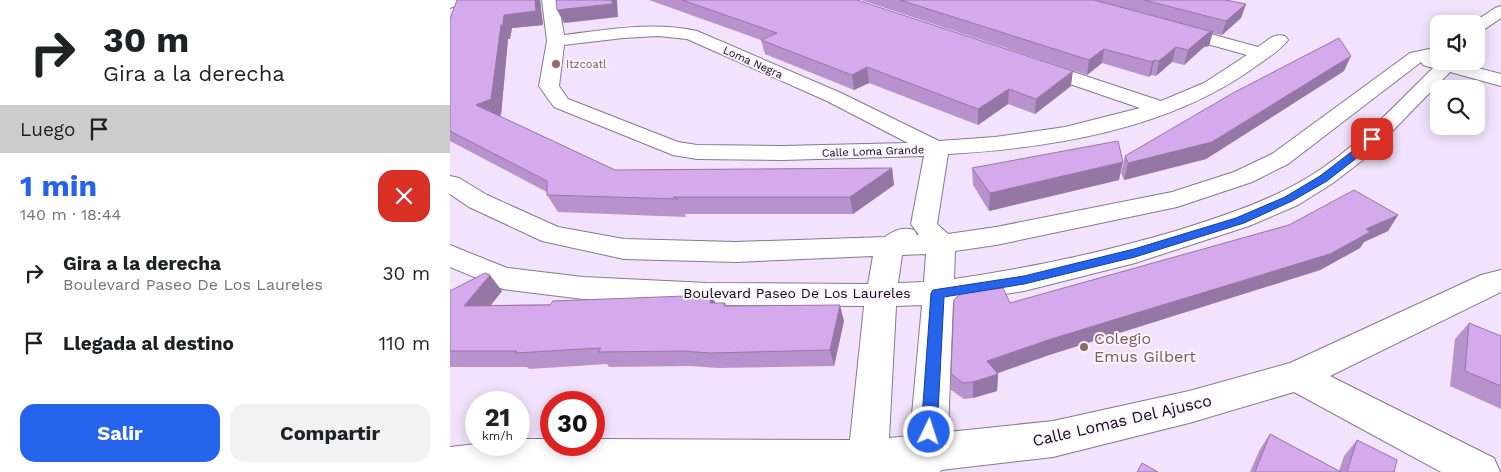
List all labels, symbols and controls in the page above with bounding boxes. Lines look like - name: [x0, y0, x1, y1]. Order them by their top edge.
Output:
- map controls: [1430, 15, 1485, 135]
- button: sound: [1430, 15, 1485, 70]
- text: 30 m: [103, 19, 189, 61]
- icon: right: [20, 20, 85, 85]
- street label: Loma Negra: [721, 44, 785, 81]
- marker: Itzcoatl: [550, 58, 562, 70]
- place label: Itzcoatl: [566, 58, 607, 71]
- text: Gira a la derecha: [103, 61, 285, 86]
- button: search: [1430, 80, 1485, 135]
- icon: arrive: [85, 115, 113, 143]
- text: Luego: [20, 118, 75, 141]
- pin: [1351, 118, 1393, 160]
- icon: arrive: [1358, 125, 1386, 153]
- street label: Calle Loma Grande: [822, 143, 924, 160]
- text: 1 min: [20, 168, 97, 203]
- button: close: [378, 170, 430, 222]
- text: 140 m · 18:44: [20, 205, 121, 224]
- text: Gira a la derecha: [63, 252, 221, 275]
- icon: right: [20, 259, 48, 287]
- text: 30 m: [383, 262, 430, 285]
- text: Boulevard Paseo De Los Laureles: [63, 275, 323, 294]
- street label: Boulevard Paseo De Los Laureles: [683, 285, 911, 301]
- icon: arrive: [20, 329, 48, 357]
- place label: Colegio Emus Gilbert: [1094, 329, 1196, 366]
- text: Llegada al destino: [63, 332, 234, 355]
- text: 110 m: [379, 332, 430, 355]
- marker: Colegio Emus Gilbert: [1078, 341, 1090, 353]
- speed limit sign: 30: [540, 391, 605, 456]
- street label: Calle Lomas Del Ajusco: [1031, 391, 1214, 450]
- text: 21: [485, 403, 510, 432]
- button: Salir: [20, 404, 220, 462]
- button: Compartir: [230, 404, 430, 462]
- position arrow: [902, 405, 954, 457]
- text: km/h: [482, 429, 513, 443]

